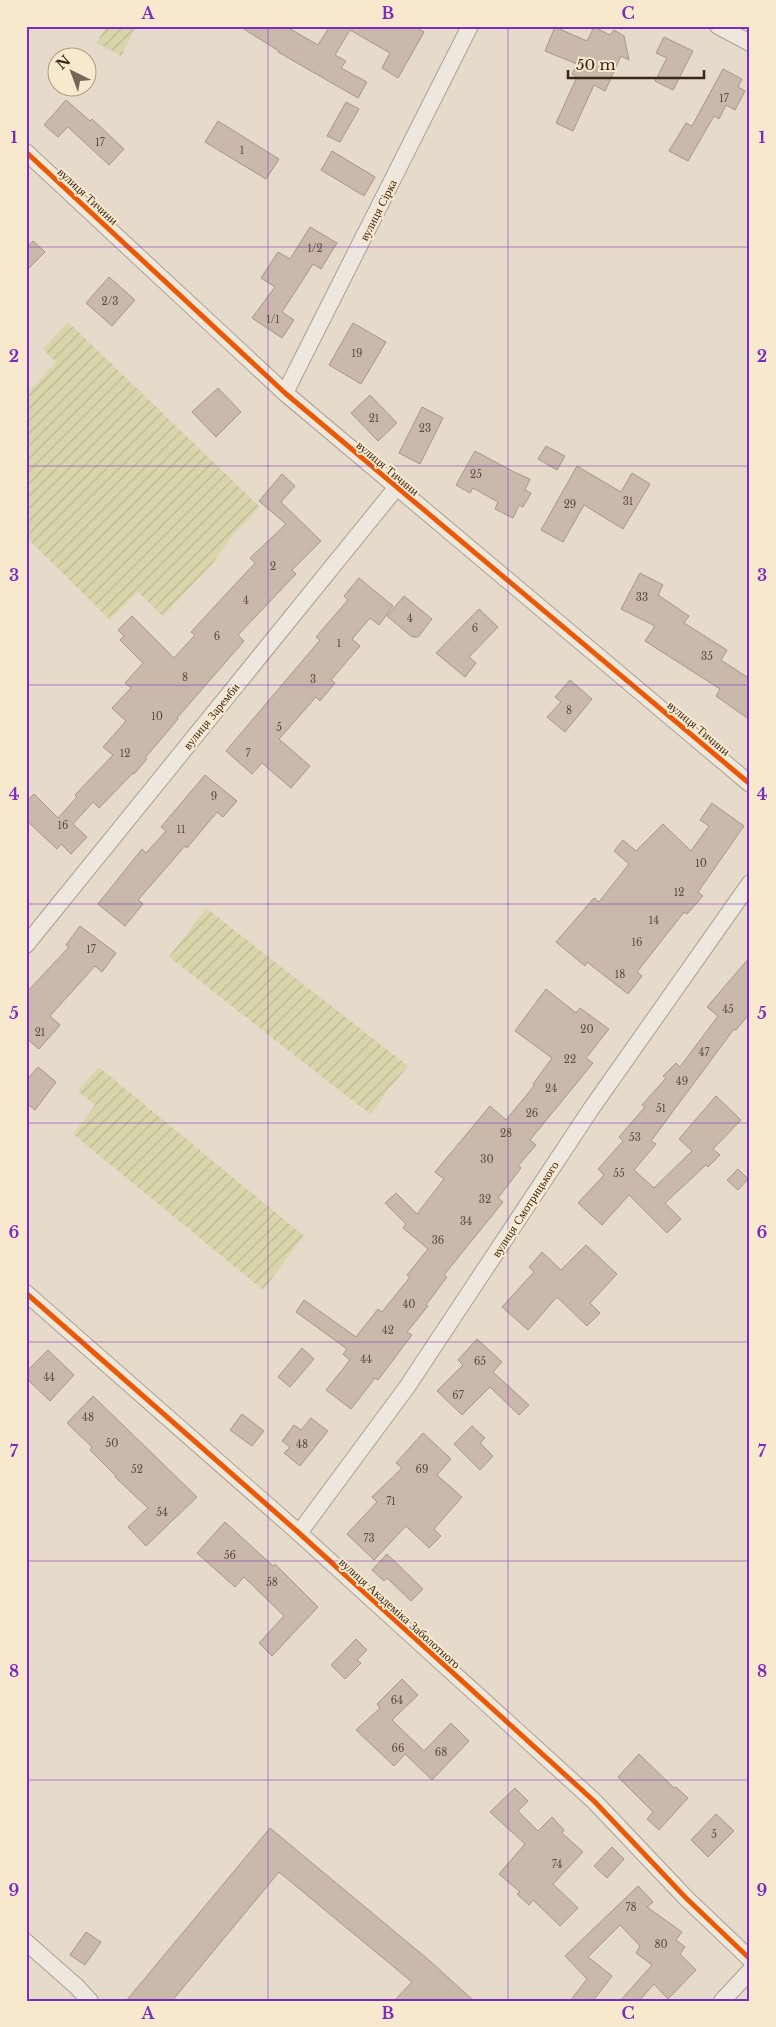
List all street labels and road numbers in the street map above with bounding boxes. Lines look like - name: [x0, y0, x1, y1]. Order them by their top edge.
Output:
- street label: вулиця Тичини: [55, 164, 122, 228]
- street label: вулиця Сірка: [356, 176, 400, 243]
- street label: вулиця Тичини: [354, 437, 423, 499]
- street label: вулиця Заремби: [180, 679, 243, 752]
- street label: вулиця Тичини: [665, 697, 734, 759]
- street label: вулиця Смотрицького: [488, 1158, 562, 1260]
- street label: вулиця Академіка Заболотного: [336, 1554, 464, 1672]

